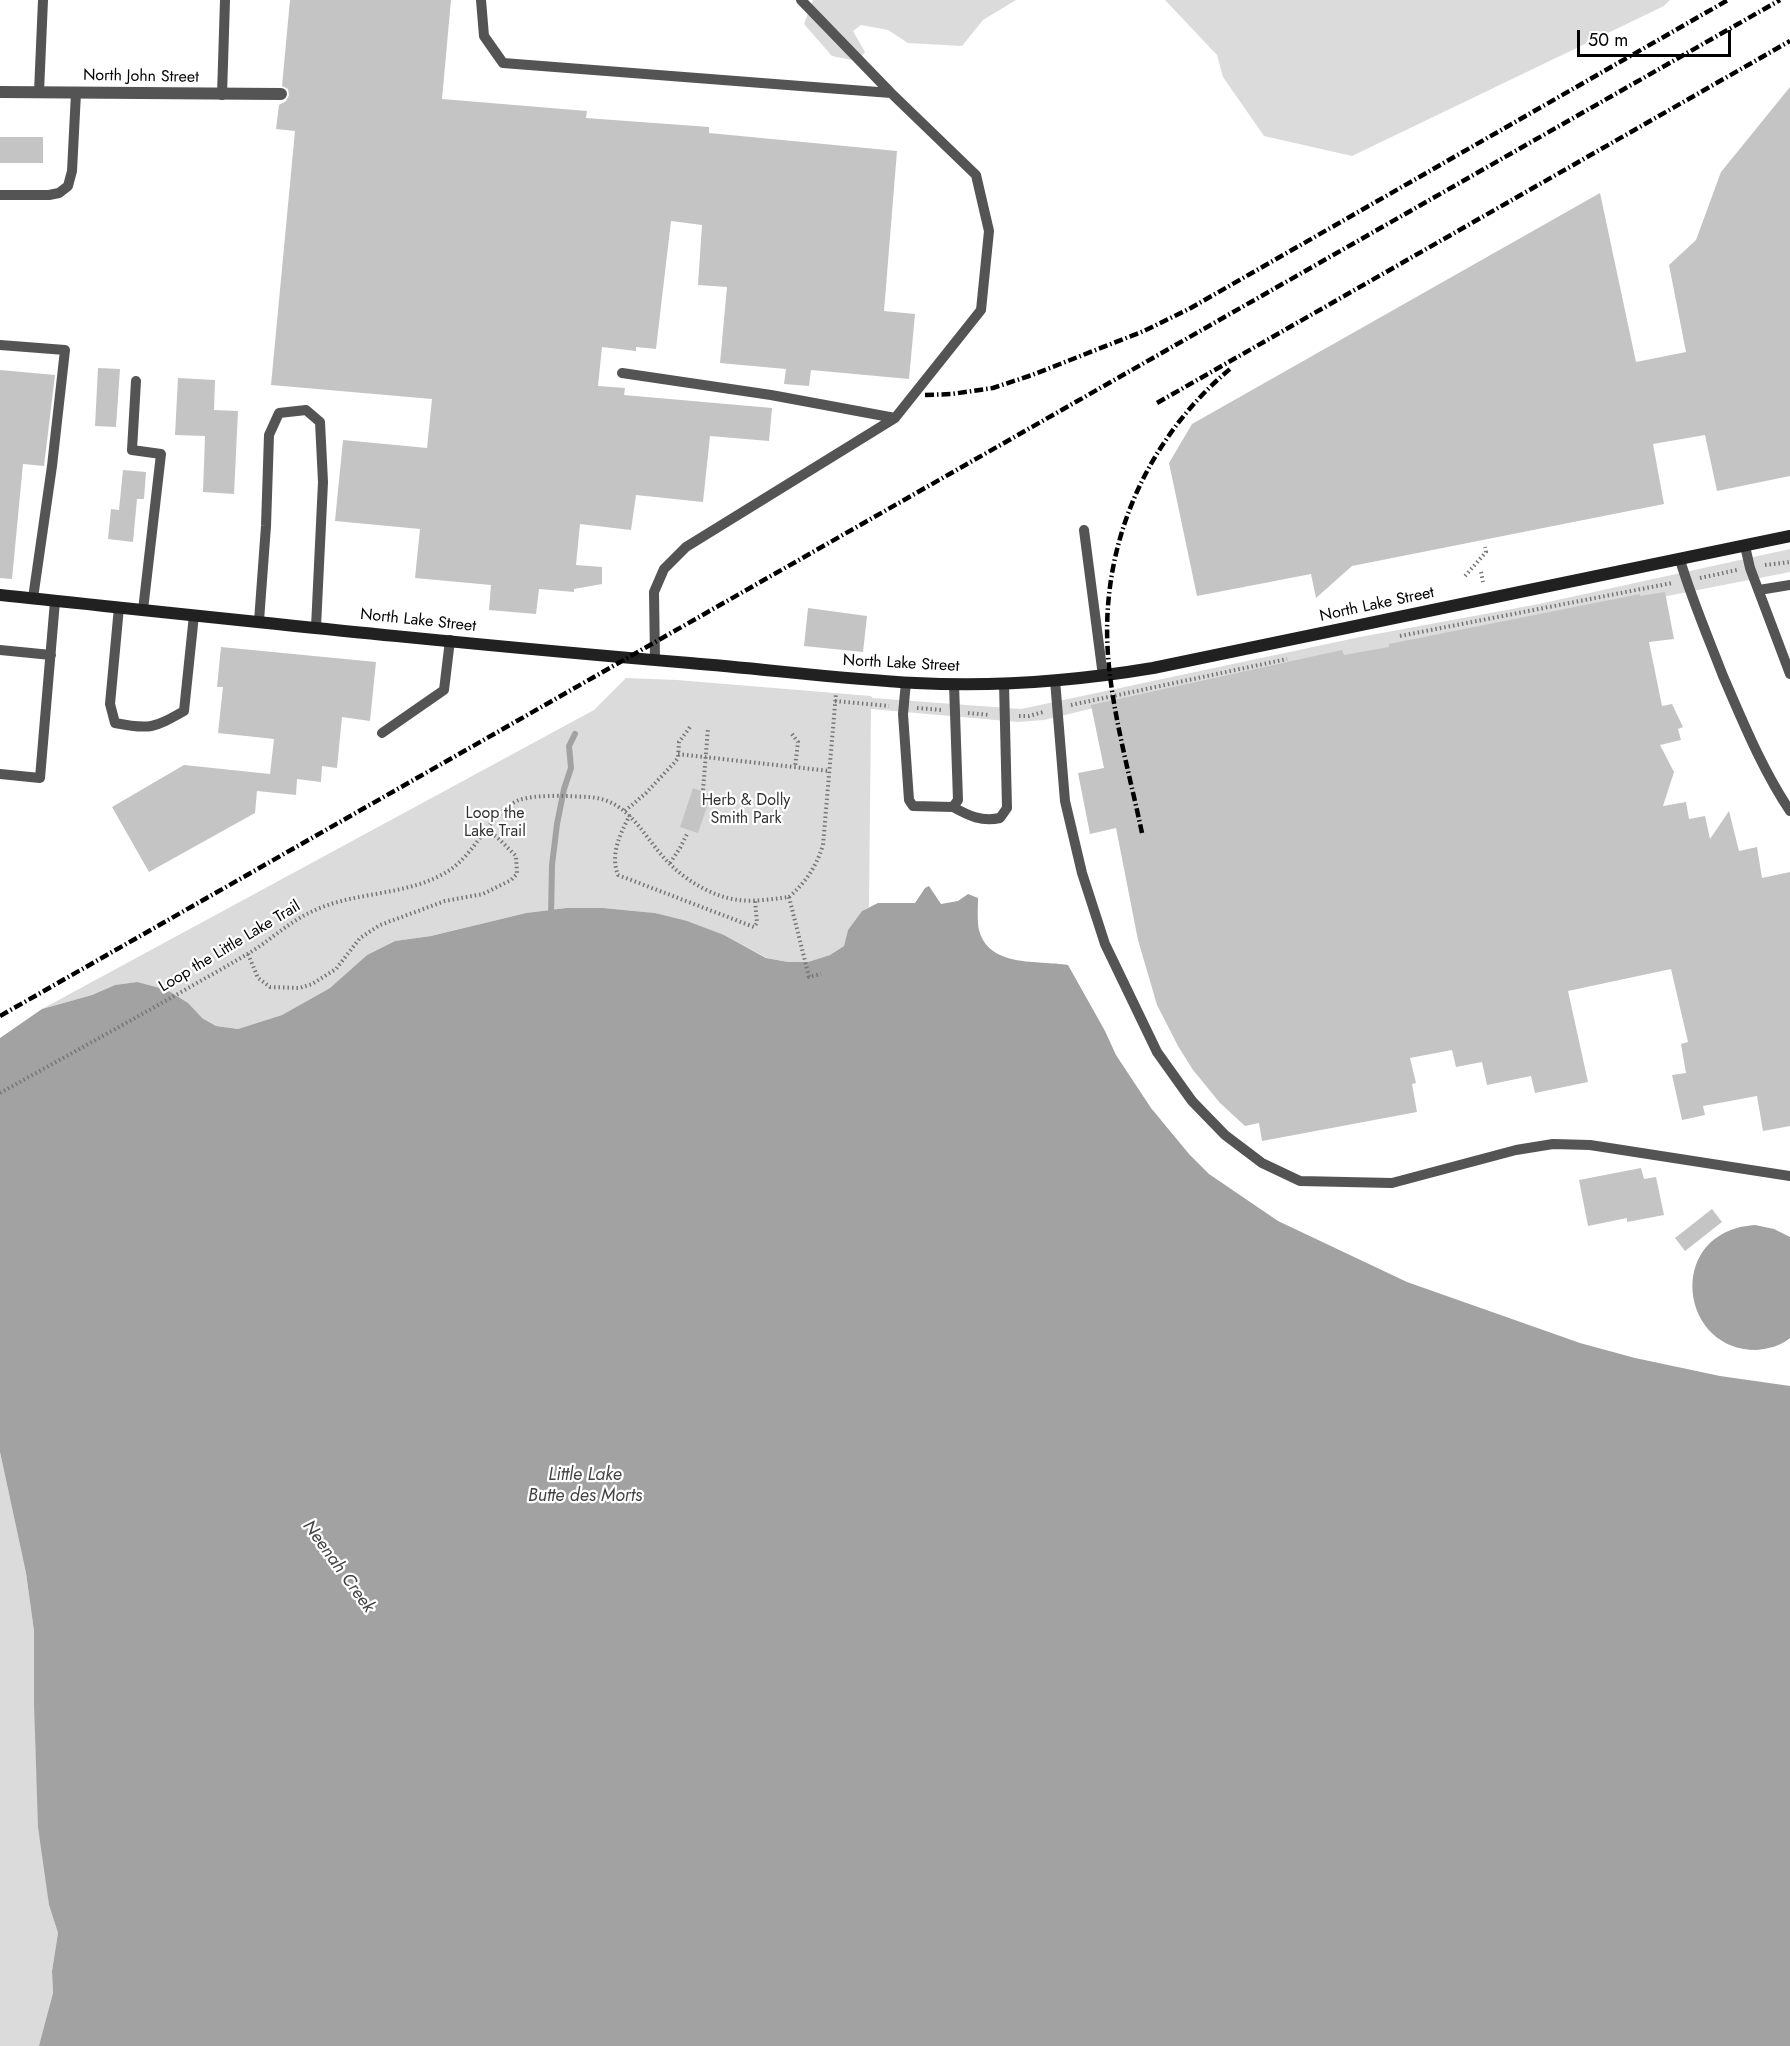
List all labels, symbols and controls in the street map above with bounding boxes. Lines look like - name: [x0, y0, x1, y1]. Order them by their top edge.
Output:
- scale bar: [1580, 18, 1734, 56]
- text: 50 m: [1588, 27, 1628, 53]
- street label: North John Street: [83, 66, 199, 88]
- street label: North Lake Street: [1318, 583, 1436, 627]
- street label: North Lake Street: [359, 605, 477, 637]
- street label: North Lake Street: [842, 651, 960, 677]
- park label: Herb & Dolly Smith Park: [702, 791, 790, 829]
- park label: Loop the Lake Trail: [464, 804, 526, 842]
- street label: Loop the Little Lake Trail: [156, 897, 304, 997]
- water label: Little Lake Butte des Morts: [528, 1465, 642, 1508]
- water label: Neenah Creek: [297, 1517, 379, 1617]

